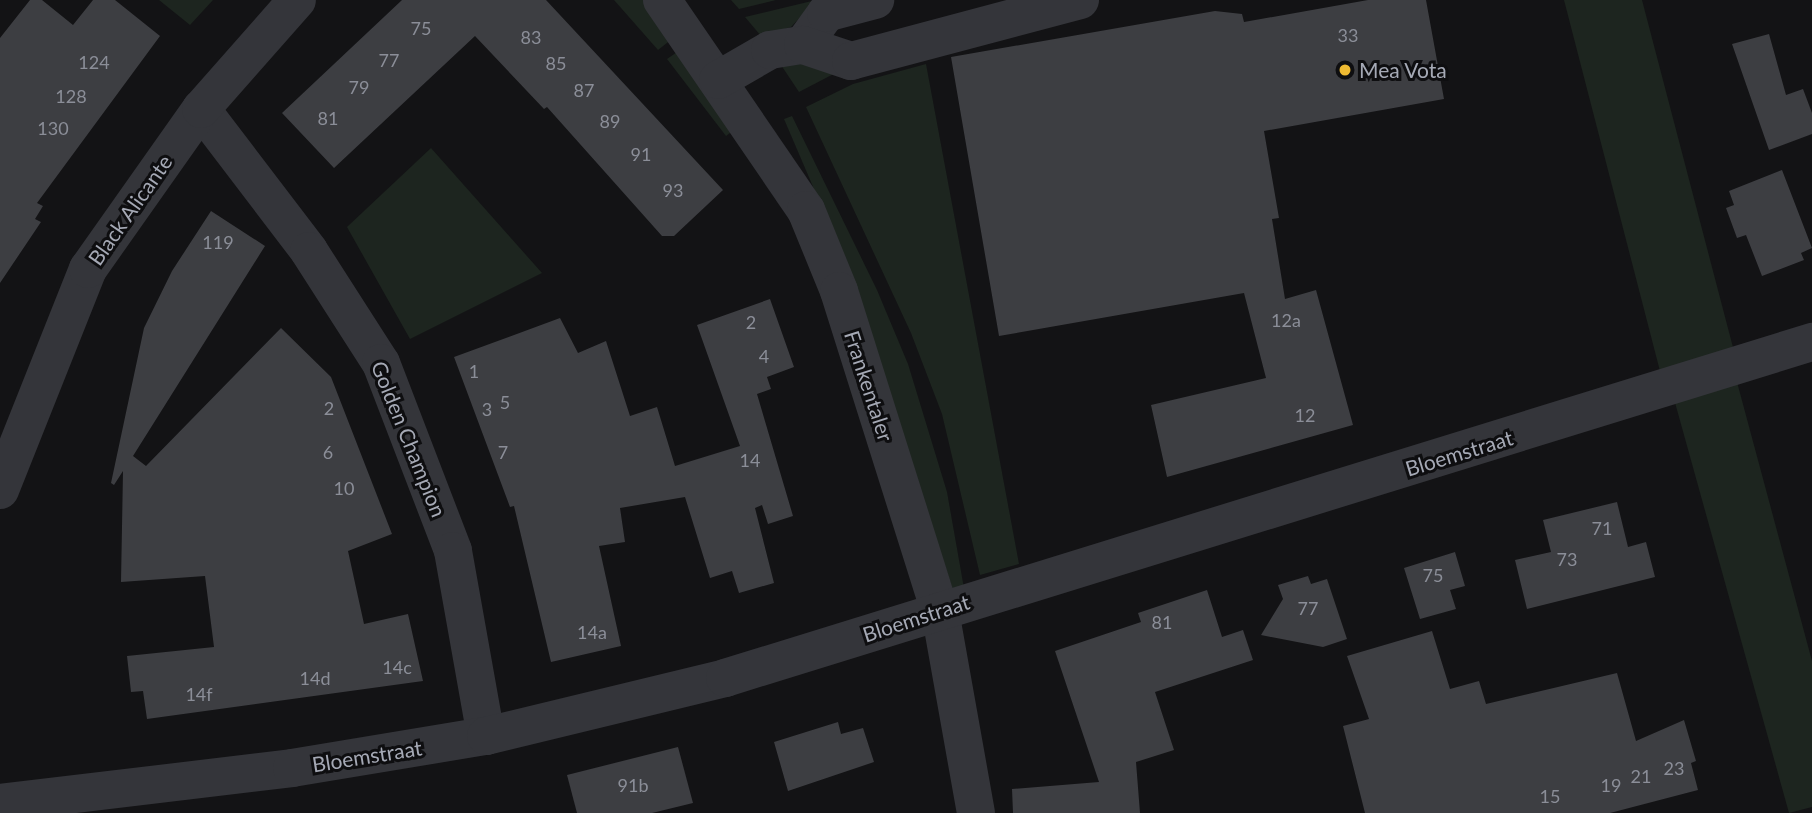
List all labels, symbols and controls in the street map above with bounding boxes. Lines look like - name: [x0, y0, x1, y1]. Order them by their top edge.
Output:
- house number: 75: [411, 17, 431, 39]
- house number: 33: [1338, 24, 1358, 46]
- house number: 83: [521, 26, 541, 48]
- house number: 77: [379, 49, 399, 71]
- house number: 124: [78, 51, 110, 73]
- house number: 85: [546, 52, 566, 74]
- place label: Mea Vota: [1359, 57, 1447, 83]
- marker: Mea Vota: [1337, 62, 1353, 78]
- house number: 79: [349, 76, 369, 98]
- house number: 87: [574, 79, 594, 101]
- house number: 128: [55, 85, 87, 107]
- house number: 81: [318, 107, 338, 129]
- house number: 89: [600, 110, 620, 132]
- house number: 130: [37, 117, 69, 139]
- house number: 91: [631, 143, 651, 165]
- street label: Black Alicante: [83, 150, 177, 270]
- house number: 93: [663, 179, 683, 201]
- house number: 119: [202, 231, 234, 253]
- house number: 12a: [1271, 309, 1301, 331]
- house number: 2: [746, 311, 756, 333]
- street label: Frankentaler: [839, 327, 899, 445]
- house number: 4: [759, 345, 769, 367]
- street label: Golden Champion: [366, 357, 452, 521]
- house number: 1: [469, 360, 479, 382]
- house number: 5: [500, 391, 510, 413]
- house number: 2: [324, 397, 334, 419]
- house number: 3: [482, 398, 492, 420]
- house number: 12: [1295, 404, 1315, 426]
- street label: Bloemstraat: [1402, 425, 1516, 481]
- house number: 6: [323, 441, 333, 463]
- house number: 7: [498, 441, 508, 463]
- house number: 14: [740, 449, 760, 471]
- house number: 10: [334, 477, 354, 499]
- house number: 71: [1592, 517, 1612, 539]
- house number: 73: [1557, 548, 1577, 570]
- house number: 75: [1423, 564, 1443, 586]
- street label: Bloemstraat: [859, 589, 973, 647]
- house number: 77: [1298, 597, 1318, 619]
- house number: 81: [1152, 611, 1172, 633]
- house number: 14a: [577, 621, 607, 643]
- house number: 14c: [382, 656, 412, 678]
- house number: 14d: [300, 667, 330, 689]
- house number: 14f: [185, 683, 213, 705]
- street label: Bloemstraat: [310, 735, 424, 777]
- house number: 23: [1664, 757, 1684, 779]
- house number: 21: [1631, 765, 1651, 787]
- house number: 91b: [618, 774, 648, 796]
- house number: 19: [1601, 774, 1621, 796]
- house number: 15: [1540, 785, 1560, 807]

